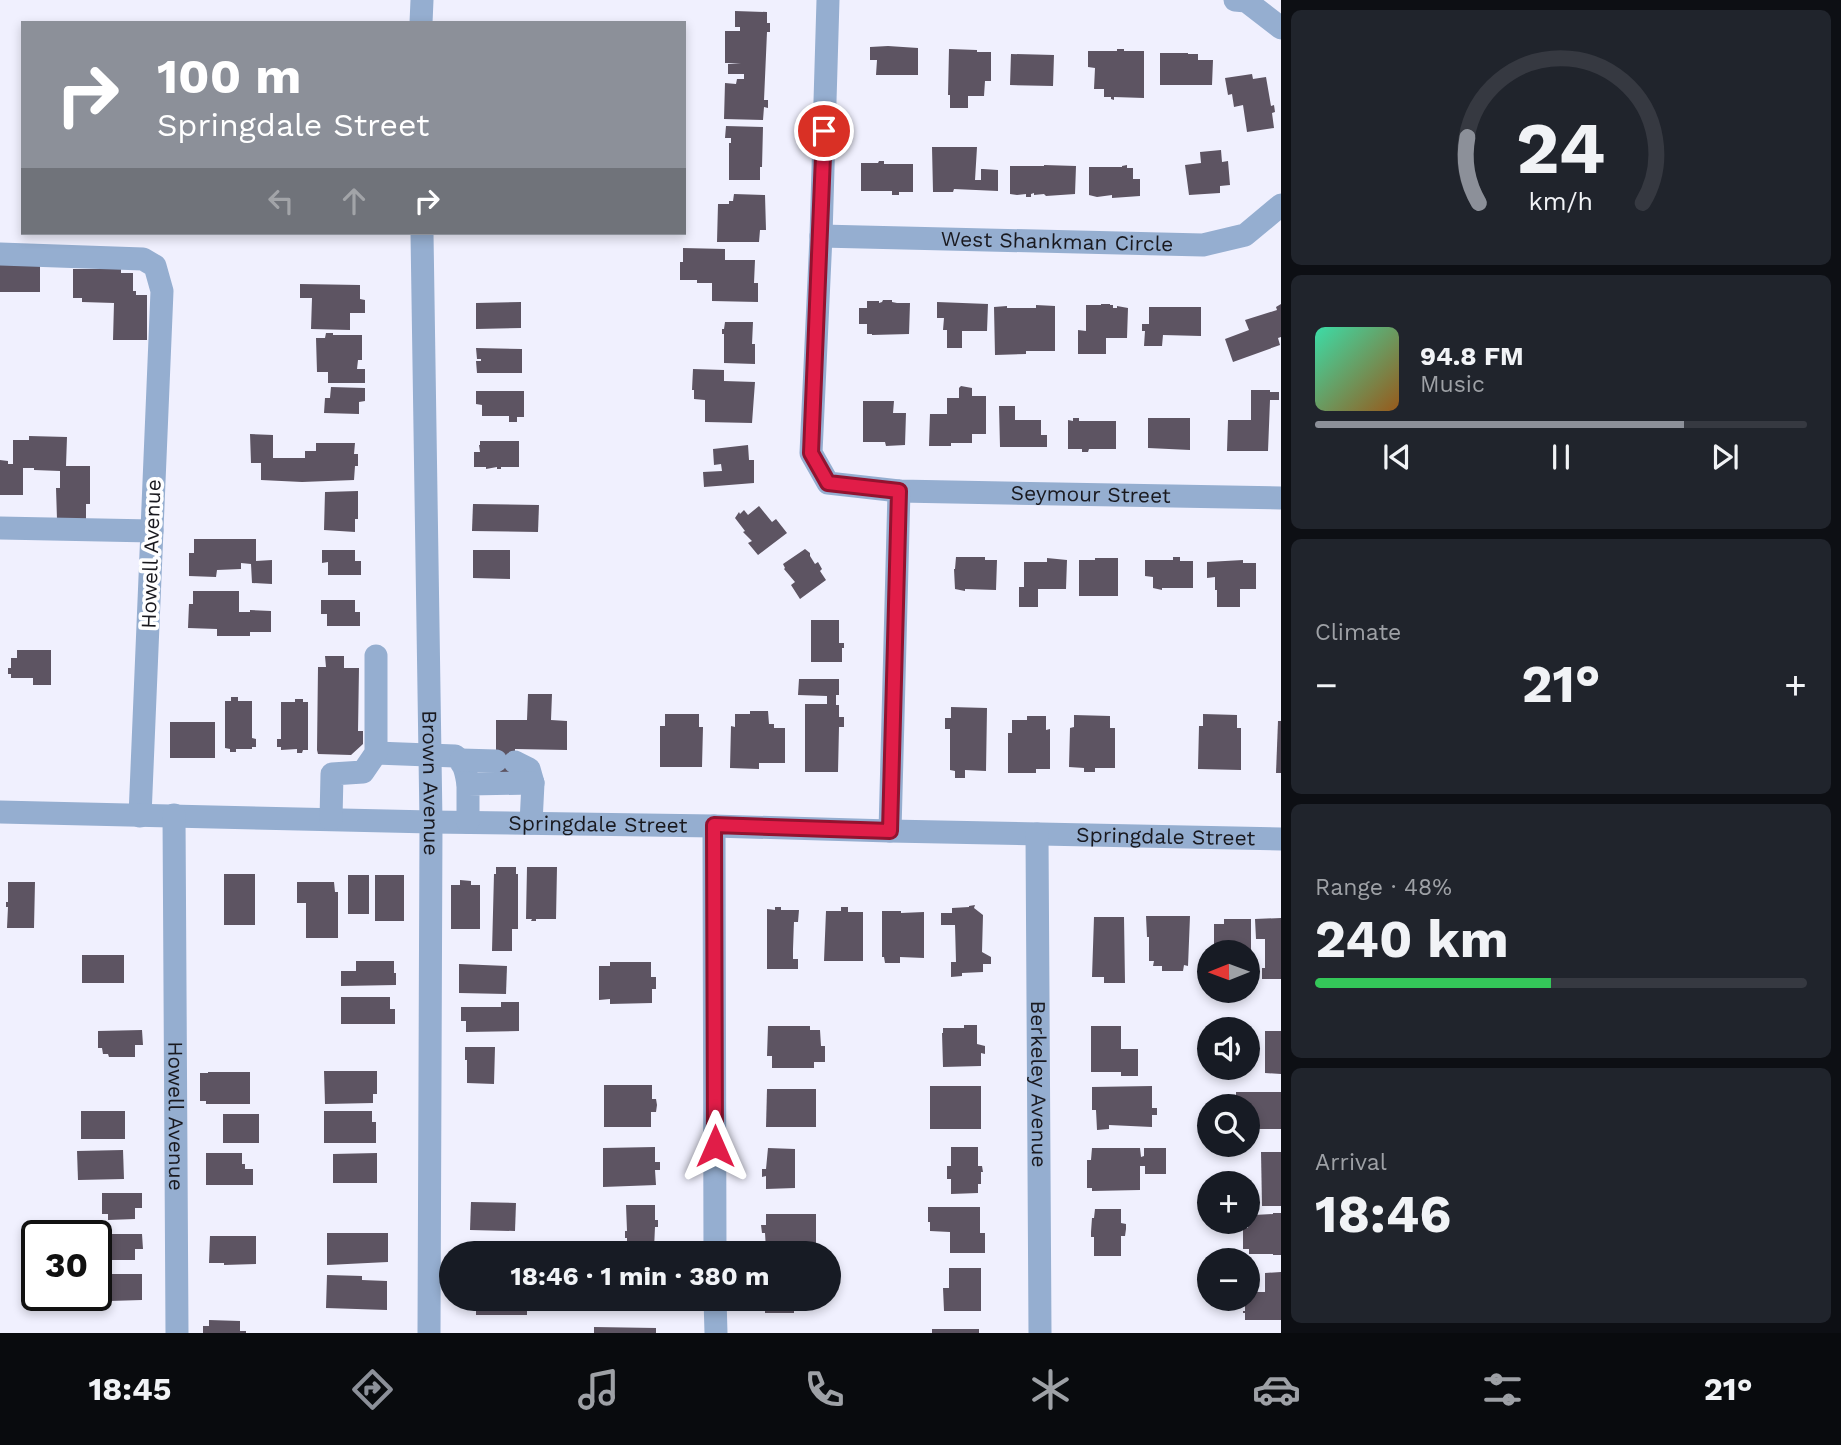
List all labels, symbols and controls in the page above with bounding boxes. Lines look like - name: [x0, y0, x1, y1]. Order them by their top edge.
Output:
- text: 100 m: [157, 47, 301, 105]
- icon: right: [42, 49, 133, 140]
- pin: [794, 101, 854, 161]
- text: Springdale Street: [157, 106, 429, 144]
- text: 24: [1516, 106, 1606, 192]
- icon: arrive: [805, 112, 843, 150]
- icon: left: [262, 182, 300, 220]
- icon: ahead: [335, 182, 373, 220]
- icon: right: [408, 182, 446, 220]
- text: km/h: [1529, 187, 1593, 216]
- street label: West Shankman Circle: [940, 226, 1173, 256]
- text: 94.8 FM: [1420, 341, 1524, 371]
- text: Music: [1420, 371, 1485, 398]
- icon: previous: [1378, 438, 1416, 476]
- icon: pause: [1542, 438, 1580, 476]
- icon: next: [1706, 438, 1744, 476]
- street label: Howell Avenue: [135, 479, 166, 629]
- street label: Seymour Street: [1010, 480, 1171, 508]
- text: Climate: [1315, 619, 1401, 646]
- text: 21°: [1521, 654, 1601, 715]
- text: −: [1315, 663, 1338, 707]
- text: +: [1784, 663, 1807, 707]
- street label: Brown Avenue: [417, 710, 444, 856]
- street label: Springdale Street: [508, 810, 688, 838]
- street label: Springdale Street: [1076, 822, 1256, 850]
- text: Range · 48%: [1315, 874, 1452, 901]
- text: 240 km: [1315, 909, 1509, 970]
- north arrow: [1197, 940, 1260, 1003]
- map controls: [1197, 940, 1260, 1311]
- street label: Berkeley Avenue: [1026, 1000, 1052, 1168]
- button: sound: [1197, 1017, 1260, 1080]
- street label: Howell Avenue: [163, 1041, 189, 1191]
- button: search: [1197, 1094, 1260, 1157]
- position arrow: [678, 1109, 752, 1183]
- text: Arrival: [1315, 1149, 1387, 1176]
- button: +: [1197, 1171, 1260, 1234]
- text: 18:46: [1315, 1184, 1451, 1245]
- speed limit sign: 30: [21, 1220, 112, 1311]
- button: −: [1197, 1248, 1260, 1311]
- text: 18:46 · 1 min · 380 m: [510, 1261, 770, 1291]
- icon: directions: [348, 1365, 397, 1414]
- icon: music: [574, 1365, 623, 1414]
- icon: phone: [800, 1365, 849, 1414]
- icon: climate: [1026, 1365, 1075, 1414]
- icon: car: [1252, 1365, 1301, 1414]
- icon: filters: [1478, 1365, 1527, 1414]
- text: 18:45: [88, 1370, 171, 1408]
- text: 21°: [1704, 1370, 1752, 1408]

